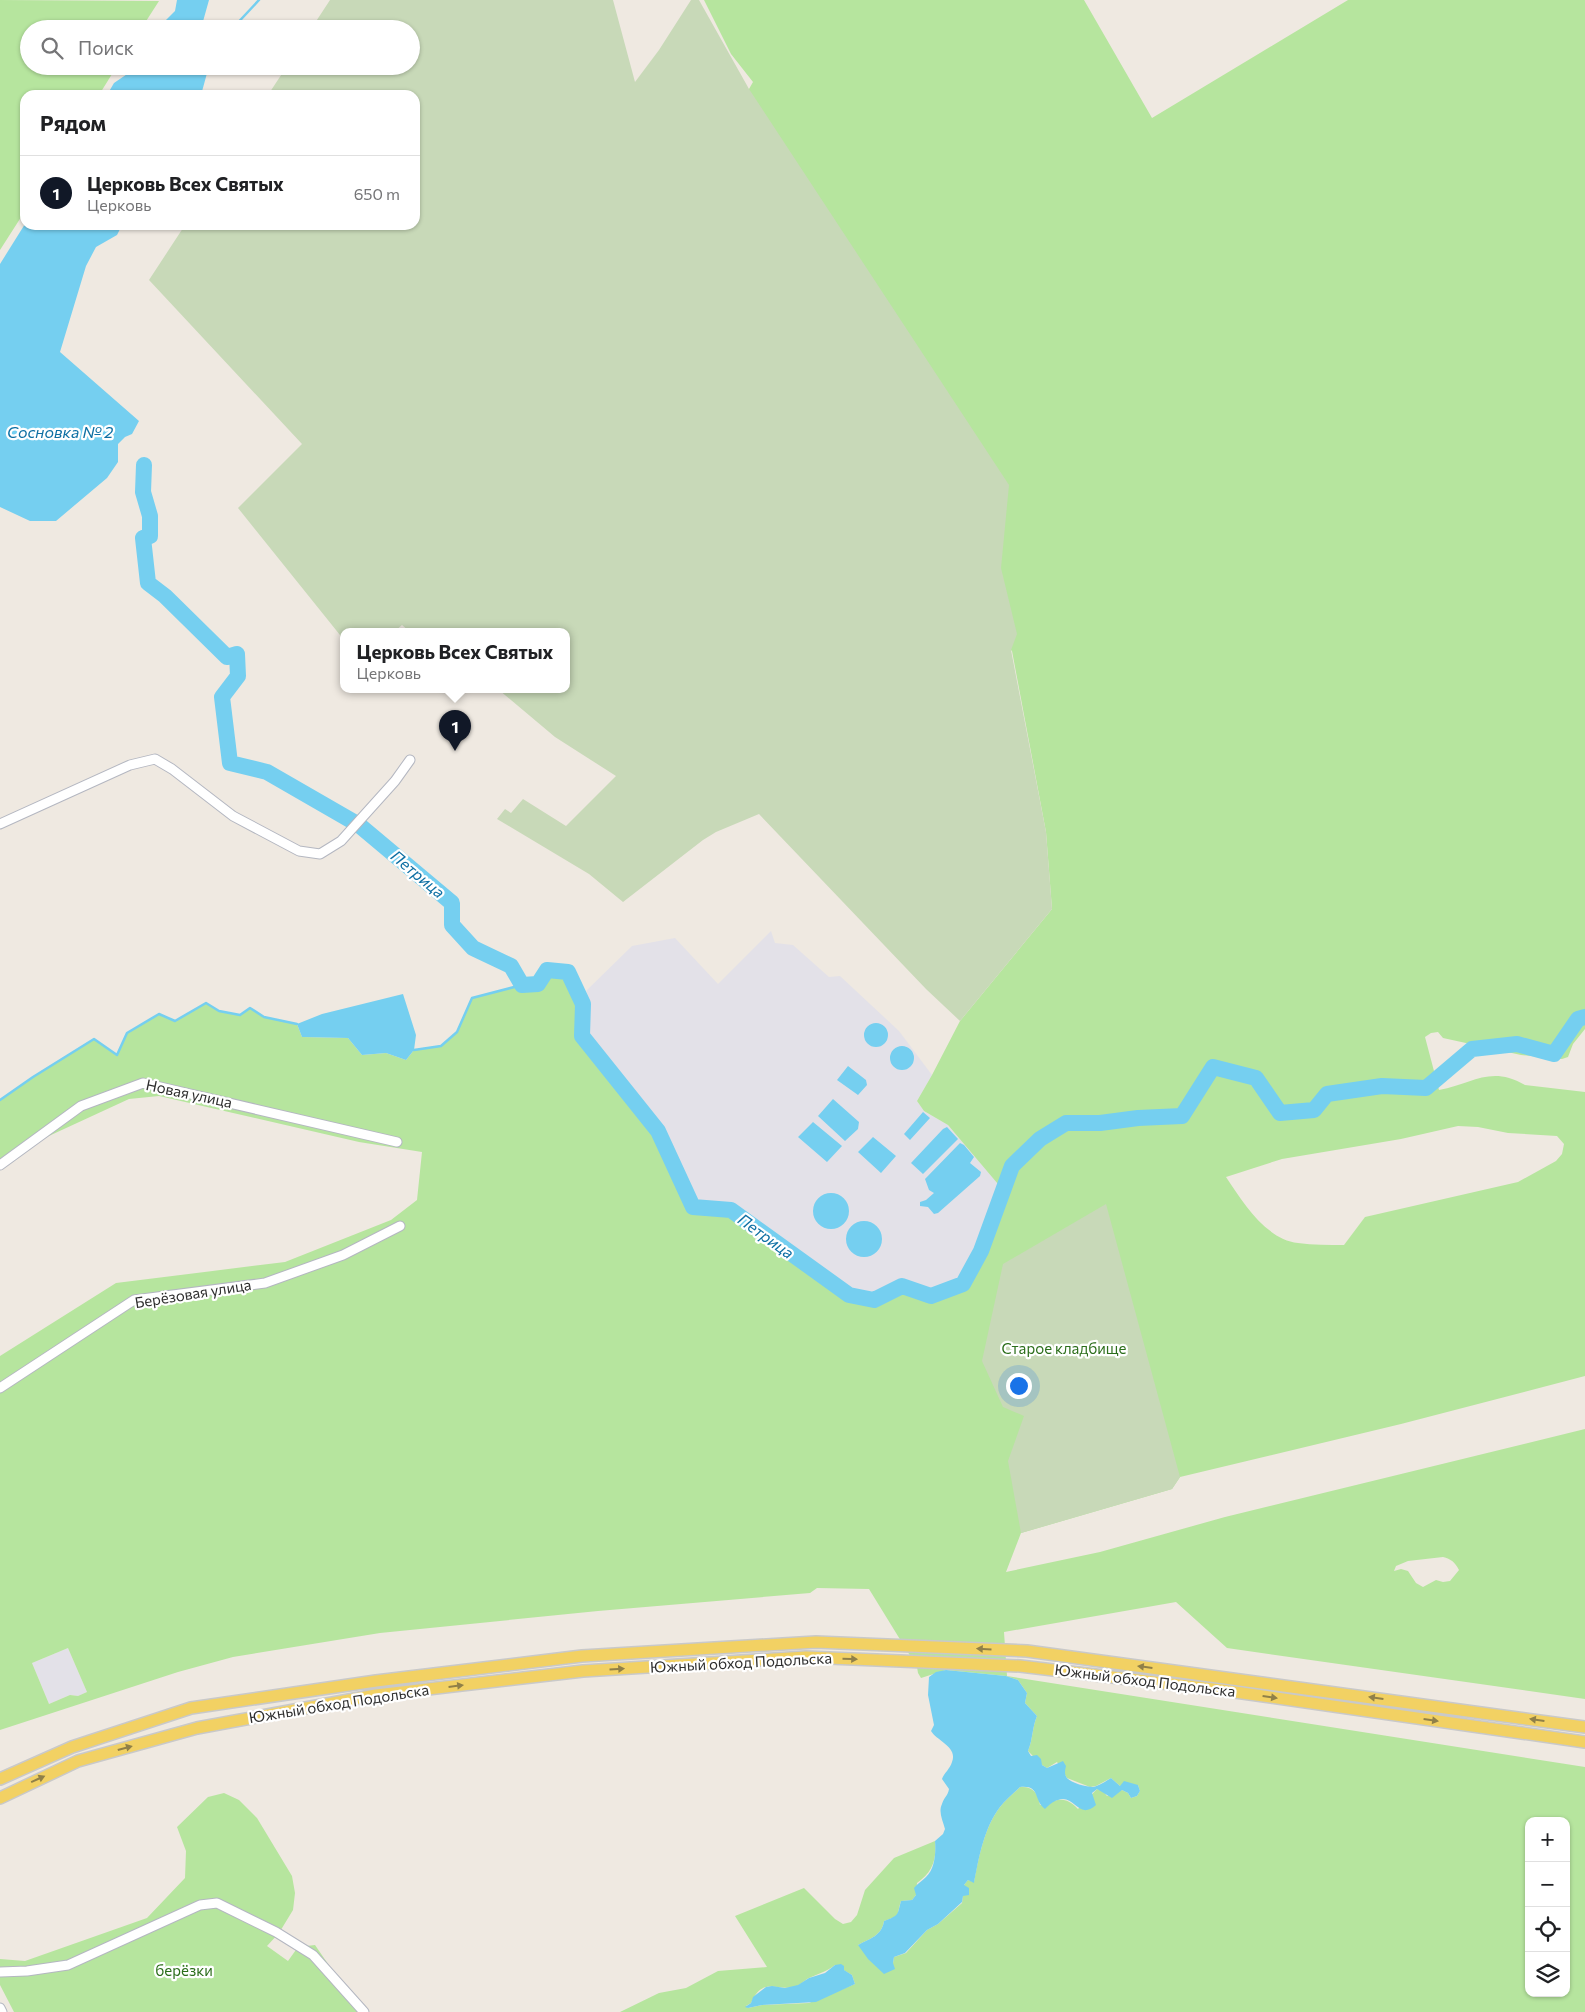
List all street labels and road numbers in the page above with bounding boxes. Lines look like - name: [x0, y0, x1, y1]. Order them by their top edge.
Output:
- street label: Новая улица: [144, 1075, 234, 1111]
- street label: Берёзовая улица: [133, 1275, 252, 1311]
- street label: Южный обход Подольска: [650, 1648, 832, 1676]
- street label: Южный обход Подольска: [1054, 1660, 1237, 1700]
- street label: Южный обход Подольска: [247, 1680, 430, 1726]

